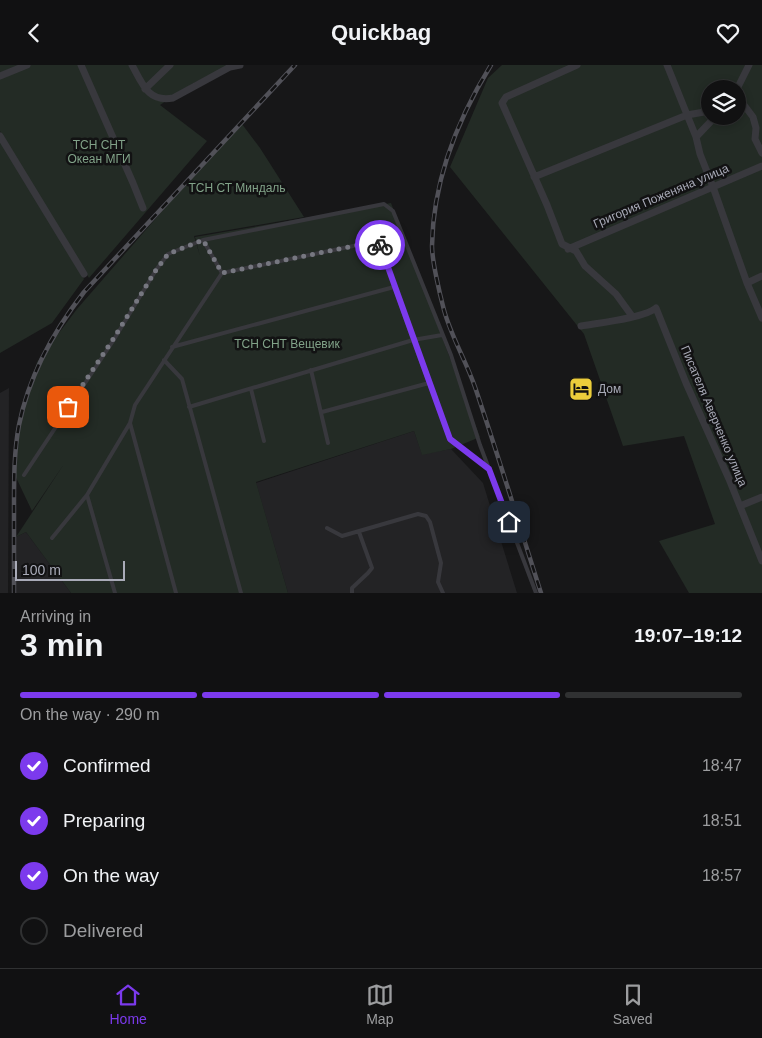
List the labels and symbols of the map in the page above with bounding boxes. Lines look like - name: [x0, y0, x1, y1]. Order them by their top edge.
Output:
- park label: ТСН СНТ Океан МГИ: [67, 138, 131, 166]
- street label: Григория Поженяна улица: [591, 161, 731, 231]
- park label: ТСН СТ Миндаль: [188, 181, 286, 195]
- courier: [355, 220, 405, 270]
- park label: ТСН СНТ Вещевик: [234, 337, 340, 351]
- street label: Писателя Аверченко улица: [678, 344, 750, 489]
- hotel icon: Дом: [568, 376, 594, 402]
- place label: Дом: [598, 382, 621, 396]
- pin: [47, 386, 89, 428]
- pin: [488, 501, 530, 543]
- scale bar: [15, 558, 125, 581]

